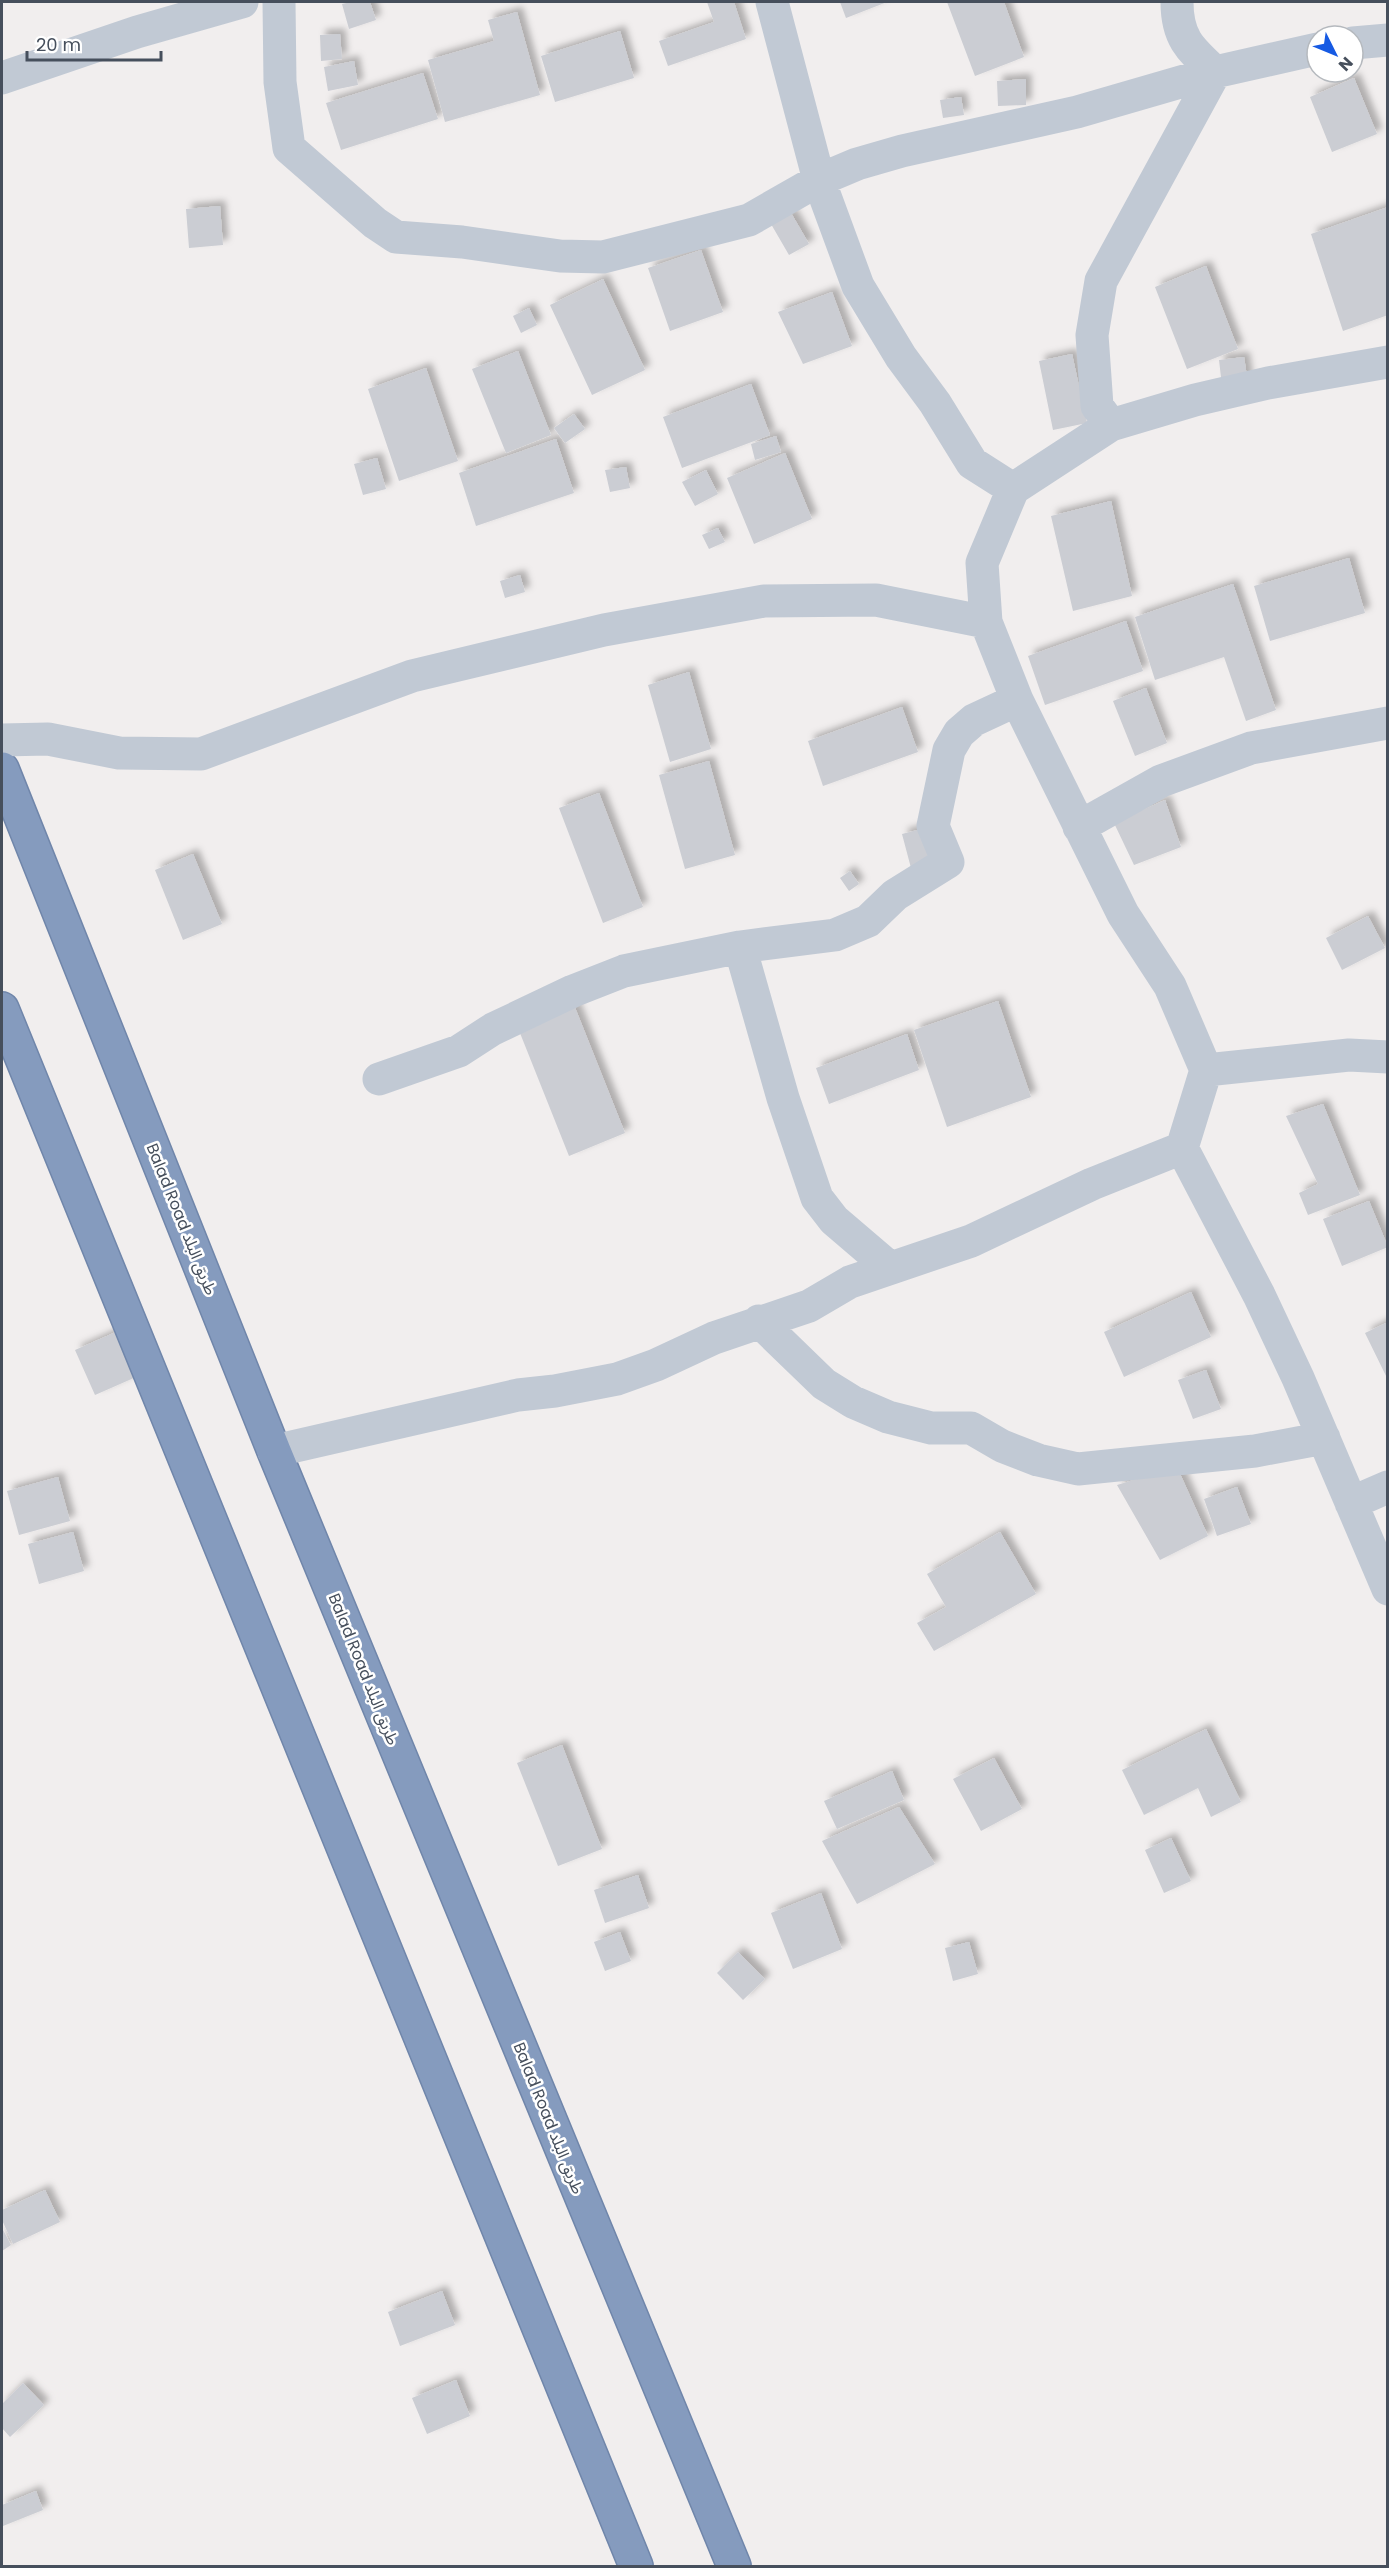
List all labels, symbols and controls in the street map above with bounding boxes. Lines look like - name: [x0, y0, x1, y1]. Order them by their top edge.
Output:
- scale bar: [27, 24, 160, 62]
- north arrow: [1305, 24, 1365, 84]
- text: 20 m: [36, 32, 81, 57]
- text: N: [1333, 52, 1358, 76]
- street label: Balad Road طريق البلد: [141, 1140, 223, 1299]
- street label: Balad Road طريق البلد: [323, 1590, 405, 1749]
- street label: Balad Road طريق البلد: [508, 2039, 590, 2198]

